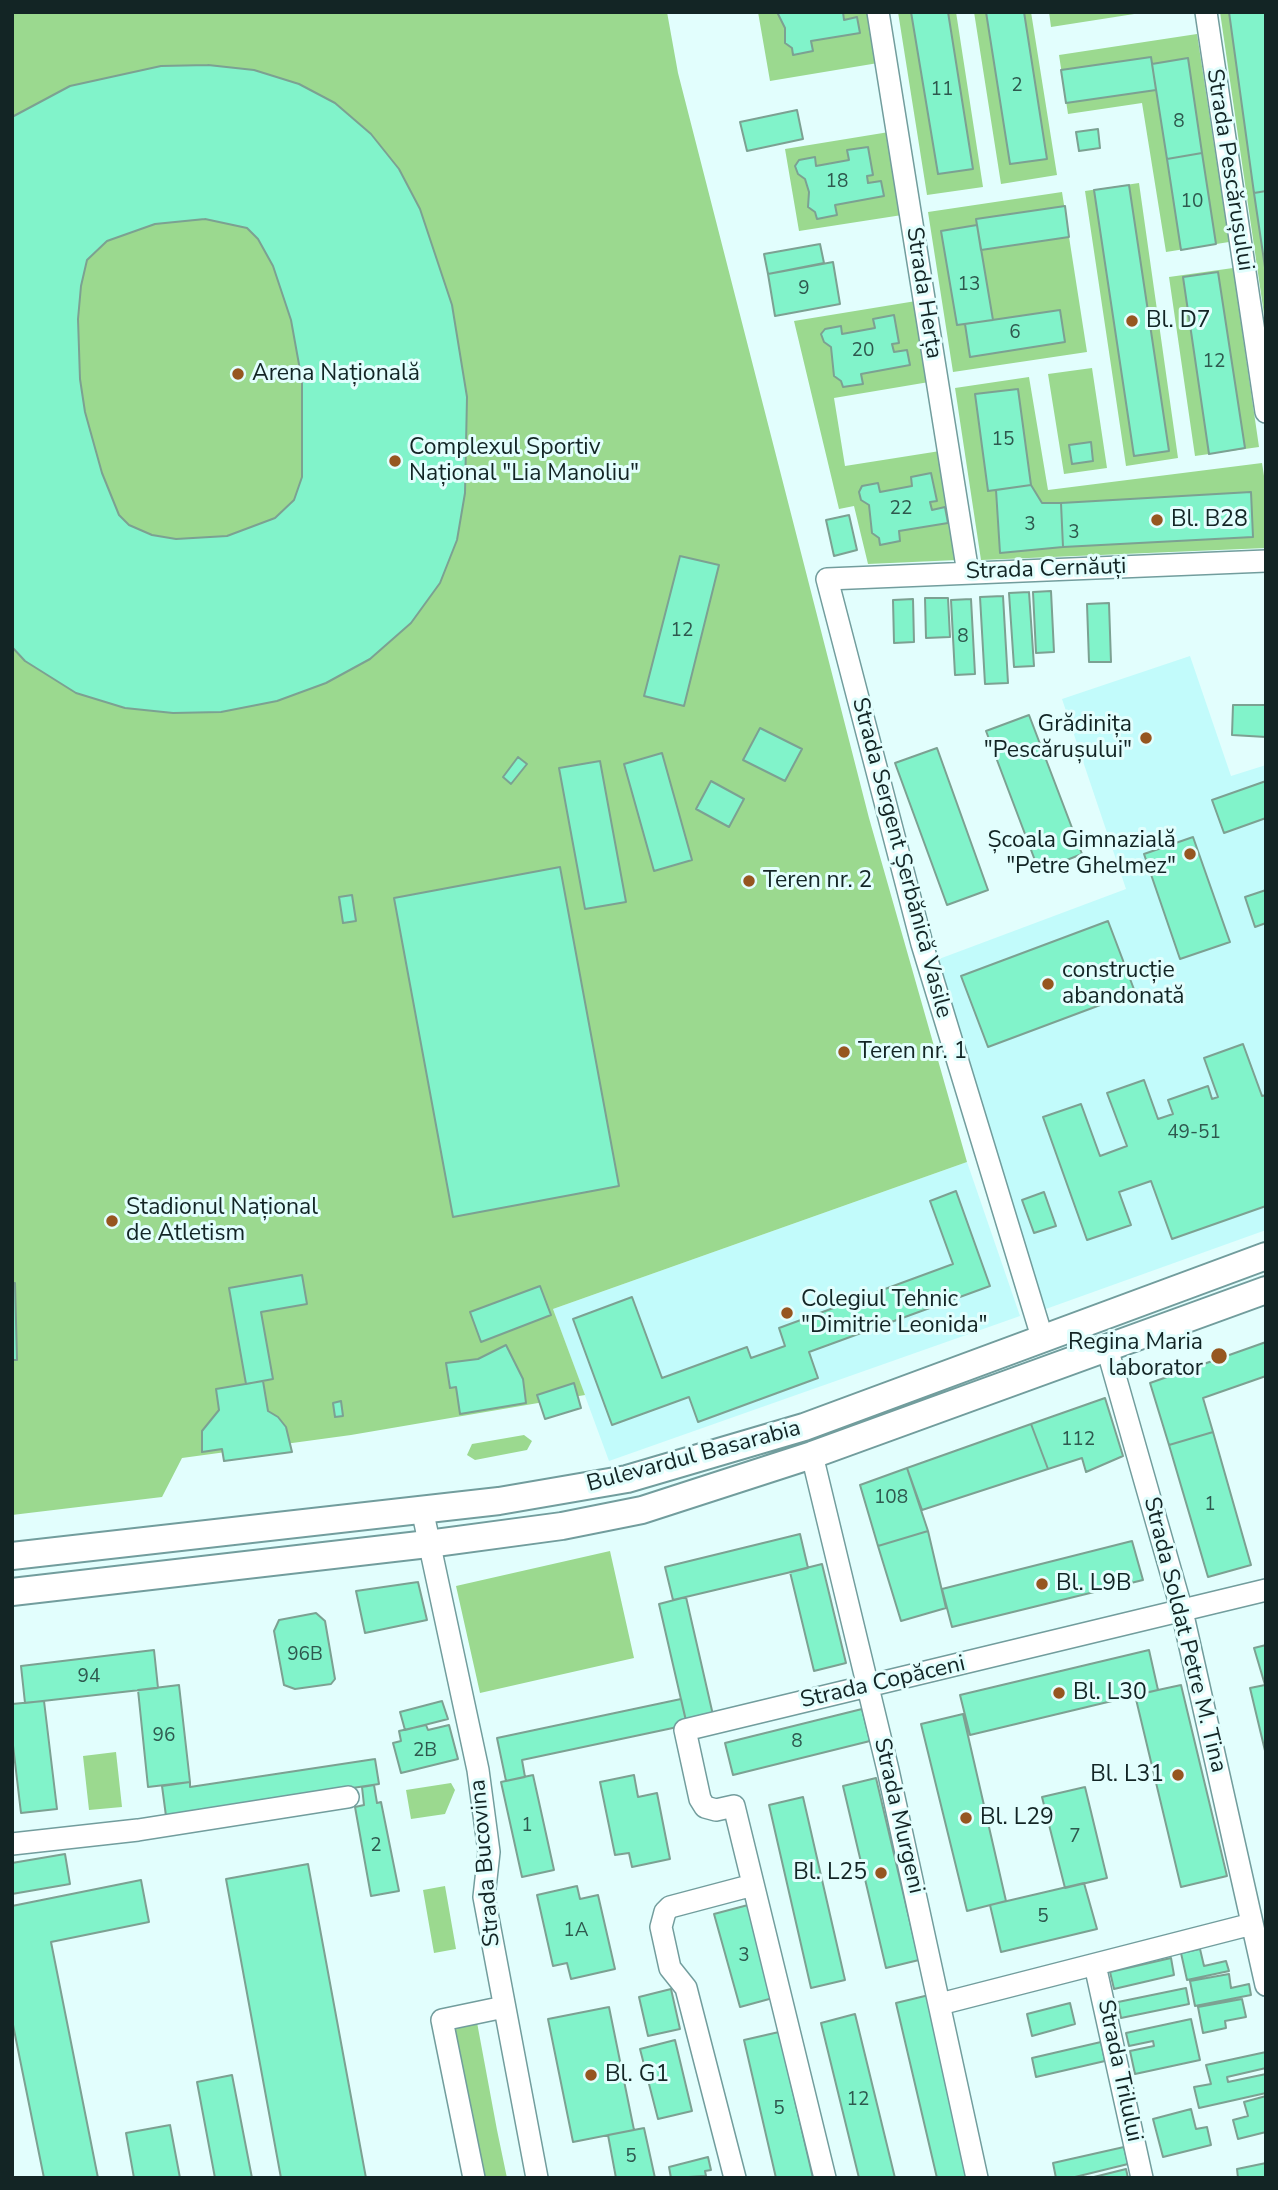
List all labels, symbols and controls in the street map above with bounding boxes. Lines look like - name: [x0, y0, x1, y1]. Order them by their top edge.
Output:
- street label: Strada Pescărușului: [1199, 67, 1259, 273]
- house number: 2: [1011, 75, 1023, 97]
- house number: 11: [931, 79, 953, 101]
- house number: 8: [1173, 111, 1185, 133]
- house number: 18: [826, 171, 848, 193]
- house number: 10: [1181, 191, 1203, 213]
- street label: Strada Herța: [899, 225, 947, 361]
- house number: 13: [958, 274, 980, 296]
- house number: 9: [798, 278, 810, 300]
- place label: Bl. D7: [1146, 307, 1211, 335]
- marker: Bl. D7: [1124, 313, 1140, 329]
- house number: 6: [1009, 322, 1021, 344]
- house number: 20: [852, 340, 874, 362]
- house number: 12: [1203, 351, 1225, 373]
- place label: Arena Națională: [252, 360, 420, 388]
- marker: Arena Națională: [230, 366, 246, 382]
- house number: 15: [992, 429, 1014, 451]
- place label: Complexul Sportiv Național "Lia Manoliu": [409, 434, 639, 488]
- marker: Complexul Sportiv Național "Lia Manoliu": [387, 453, 403, 469]
- house number: 22: [890, 498, 912, 520]
- place label: Bl. B28: [1171, 506, 1248, 534]
- marker: Bl. B28: [1149, 512, 1165, 528]
- house number: 3: [1024, 514, 1036, 536]
- house number: 3: [1068, 522, 1080, 544]
- street label: Strada Cernăuți: [965, 553, 1127, 587]
- house number: 12: [671, 620, 693, 642]
- house number: 8: [957, 626, 969, 648]
- street label: Strada Sergent Șerbănică Vasile: [845, 695, 957, 1021]
- place label: Grădinița "Pescărușului": [984, 711, 1132, 765]
- marker: Grădinița "Pescărușului": [1138, 730, 1154, 746]
- place label: Școala Gimnazială "Petre Ghelmez": [987, 827, 1176, 881]
- marker: Școala Gimnazială "Petre Ghelmez": [1182, 846, 1198, 862]
- place label: Teren nr. 2: [763, 867, 872, 895]
- marker: Teren nr. 2: [741, 873, 757, 889]
- place label: construcție abandonată: [1062, 957, 1185, 1011]
- marker: construcție abandonată: [1040, 976, 1056, 992]
- place label: Teren nr. 1: [858, 1038, 967, 1066]
- marker: Teren nr. 1: [836, 1044, 852, 1060]
- house number: 49-51: [1167, 1122, 1221, 1144]
- place label: Stadionul Național de Atletism: [126, 1194, 318, 1248]
- marker: Stadionul Național de Atletism: [104, 1213, 120, 1229]
- place label: Colegiul Tehnic "Dimitrie Leonida": [801, 1286, 988, 1340]
- marker: Colegiul Tehnic "Dimitrie Leonida": [779, 1305, 795, 1321]
- place label: Regina Maria laborator: [1068, 1329, 1203, 1383]
- marker: Regina Maria laborator: [1209, 1346, 1229, 1366]
- street label: Bulevardul Basarabia: [584, 1415, 804, 1499]
- house number: 112: [1061, 1429, 1095, 1451]
- house number: 108: [874, 1487, 908, 1509]
- street label: Strada Soldat Petre M. Tina: [1136, 1494, 1232, 1776]
- house number: 1: [1204, 1494, 1216, 1516]
- place label: Bl. L9B: [1056, 1570, 1132, 1598]
- marker: Bl. L9B: [1034, 1576, 1050, 1592]
- house number: 96B: [287, 1644, 323, 1666]
- street label: Strada Copăceni: [798, 1651, 968, 1715]
- house number: 94: [78, 1666, 100, 1688]
- place label: Bl. L30: [1073, 1679, 1147, 1707]
- marker: Bl. L30: [1051, 1685, 1067, 1701]
- house number: 96: [153, 1725, 175, 1747]
- house number: 8: [791, 1731, 803, 1753]
- street label: Strada Murgeni: [867, 1736, 929, 1896]
- house number: 2B: [413, 1740, 437, 1762]
- place label: Bl. L31: [1090, 1761, 1164, 1789]
- marker: Bl. L31: [1170, 1767, 1186, 1783]
- street label: Strada Bucovina: [465, 1778, 507, 1948]
- place label: Bl. L29: [980, 1804, 1054, 1832]
- marker: Bl. L29: [958, 1810, 974, 1826]
- house number: 1: [521, 1815, 533, 1837]
- house number: 7: [1069, 1826, 1081, 1848]
- house number: 2: [370, 1835, 382, 1857]
- place label: Bl. L25: [793, 1859, 867, 1887]
- marker: Bl. L25: [873, 1865, 889, 1881]
- house number: 5: [1037, 1906, 1049, 1928]
- house number: 1A: [563, 1920, 589, 1942]
- house number: 3: [738, 1945, 750, 1967]
- street label: Strada Trilului: [1090, 1998, 1148, 2144]
- place label: Bl. G1: [605, 2061, 669, 2089]
- marker: Bl. G1: [583, 2067, 599, 2083]
- house number: 12: [847, 2089, 869, 2111]
- house number: 5: [773, 2098, 785, 2120]
- house number: 5: [625, 2146, 637, 2168]

